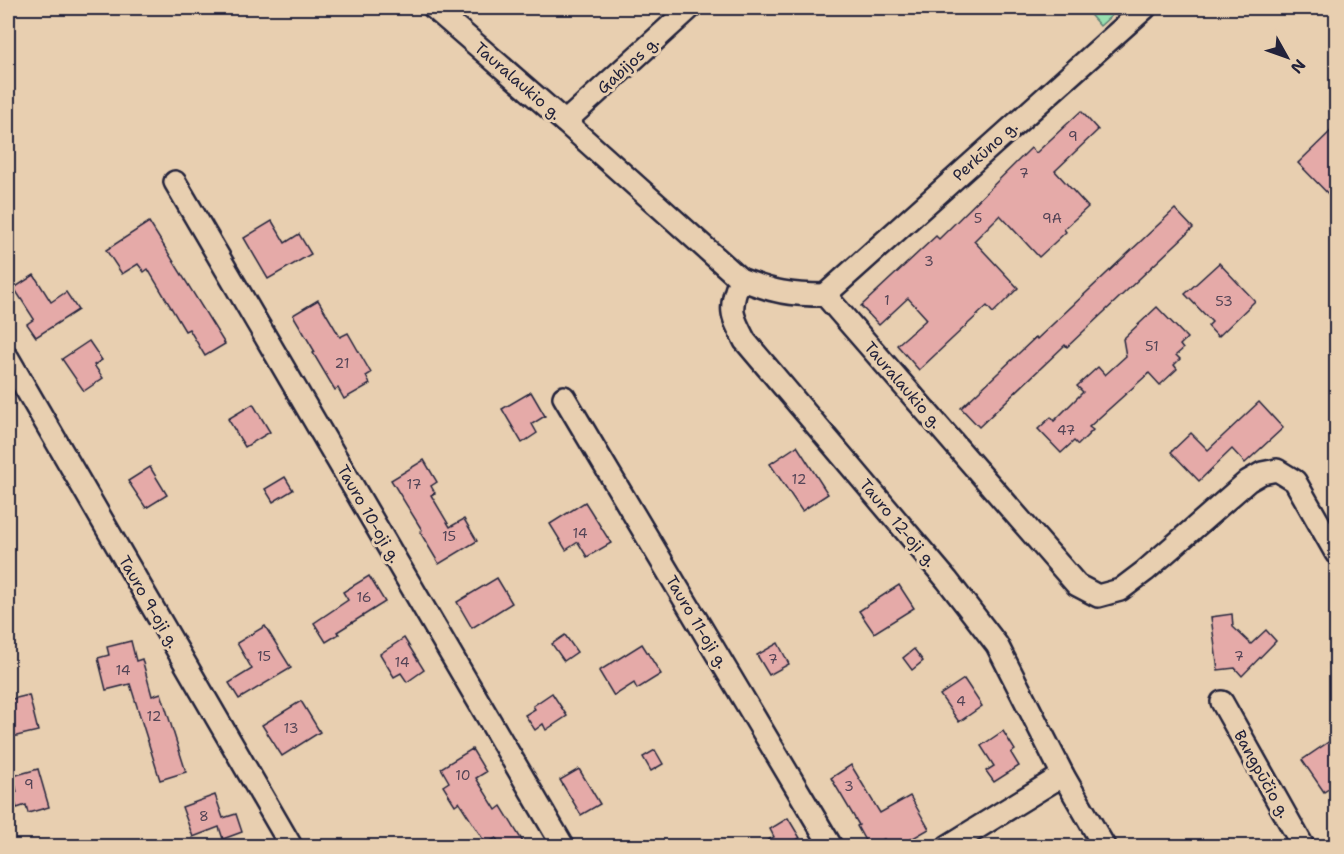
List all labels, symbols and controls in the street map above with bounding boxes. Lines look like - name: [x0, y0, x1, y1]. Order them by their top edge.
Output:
- north arrow: [1257, 27, 1317, 87]
- street label: Gabijos g.: [593, 32, 663, 98]
- street label: Tauralaukio g.: [470, 37, 566, 125]
- text: N: [1286, 55, 1310, 78]
- street label: Perkūno g.: [948, 116, 1022, 186]
- house number: 9: [1068, 127, 1078, 145]
- house number: 7: [1019, 164, 1029, 182]
- house number: 5: [974, 209, 982, 227]
- house number: 9A: [1042, 209, 1062, 227]
- house number: 3: [924, 252, 934, 270]
- house number: 1: [884, 291, 890, 309]
- house number: 53: [1215, 292, 1233, 310]
- street label: Tauralaukio g.: [859, 337, 947, 433]
- house number: 51: [1145, 337, 1159, 355]
- house number: 21: [335, 354, 349, 372]
- house number: 47: [1057, 421, 1075, 439]
- street label: Tauro 10-oji g.: [332, 461, 406, 567]
- house number: 12: [792, 470, 806, 488]
- house number: 17: [407, 475, 421, 493]
- street label: Tauro 12-oji g.: [855, 475, 941, 571]
- house number: 14: [572, 524, 588, 542]
- house number: 15: [442, 527, 456, 545]
- street label: Tauro 9-oji g.: [114, 552, 184, 652]
- street label: Tauro 11-oji g.: [661, 572, 733, 672]
- house number: 16: [356, 588, 372, 606]
- house number: 15: [257, 647, 271, 665]
- house number: 7: [1234, 647, 1244, 665]
- house number: 7: [768, 650, 778, 668]
- house number: 14: [394, 653, 410, 671]
- house number: 14: [115, 661, 131, 679]
- house number: 4: [956, 692, 966, 710]
- house number: 12: [147, 707, 161, 725]
- house number: 13: [284, 719, 298, 737]
- street label: Bangpūčio g.: [1229, 726, 1295, 822]
- house number: 10: [455, 766, 471, 784]
- house number: 9: [24, 775, 34, 793]
- house number: 3: [844, 777, 854, 795]
- house number: 8: [199, 807, 209, 825]

